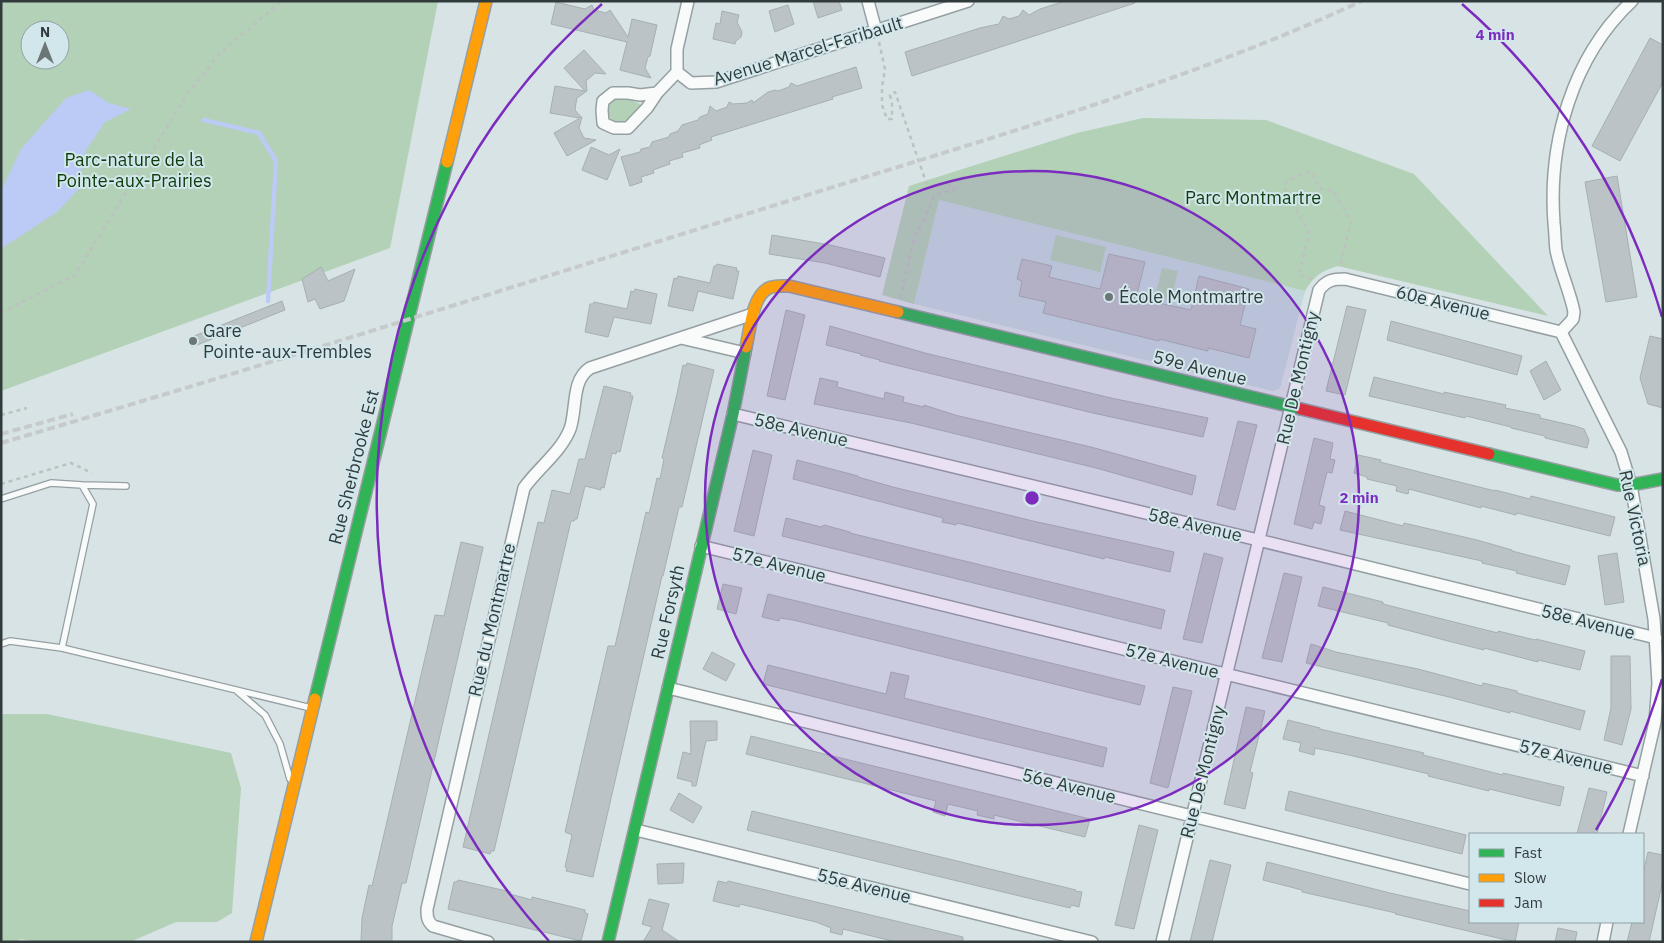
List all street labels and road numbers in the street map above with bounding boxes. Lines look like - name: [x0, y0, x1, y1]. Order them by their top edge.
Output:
- street label: Avenue Marcel-Faribault: [710, 11, 906, 90]
- street label: 60e Avenue: [1394, 280, 1493, 325]
- street label: Rue De Montigny: [1271, 309, 1324, 447]
- street label: 59e Avenue: [1151, 345, 1250, 390]
- street label: Rue Sherbrooke Est: [323, 387, 384, 547]
- street label: 58e Avenue: [752, 408, 850, 452]
- street label: Rue Victoria: [1614, 468, 1657, 568]
- street label: 58e Avenue: [1146, 503, 1244, 547]
- street label: Rue du Montmartre: [463, 541, 520, 699]
- street label: 57e Avenue: [730, 542, 829, 587]
- street label: Rue Forsyth: [645, 562, 690, 661]
- street label: 58e Avenue: [1539, 599, 1638, 644]
- street label: 57e Avenue: [1123, 638, 1222, 683]
- street label: Rue De Montigny: [1175, 703, 1230, 841]
- street label: 57e Avenue: [1517, 734, 1616, 779]
- street label: 56e Avenue: [1020, 763, 1119, 808]
- street label: 55e Avenue: [815, 863, 914, 908]

